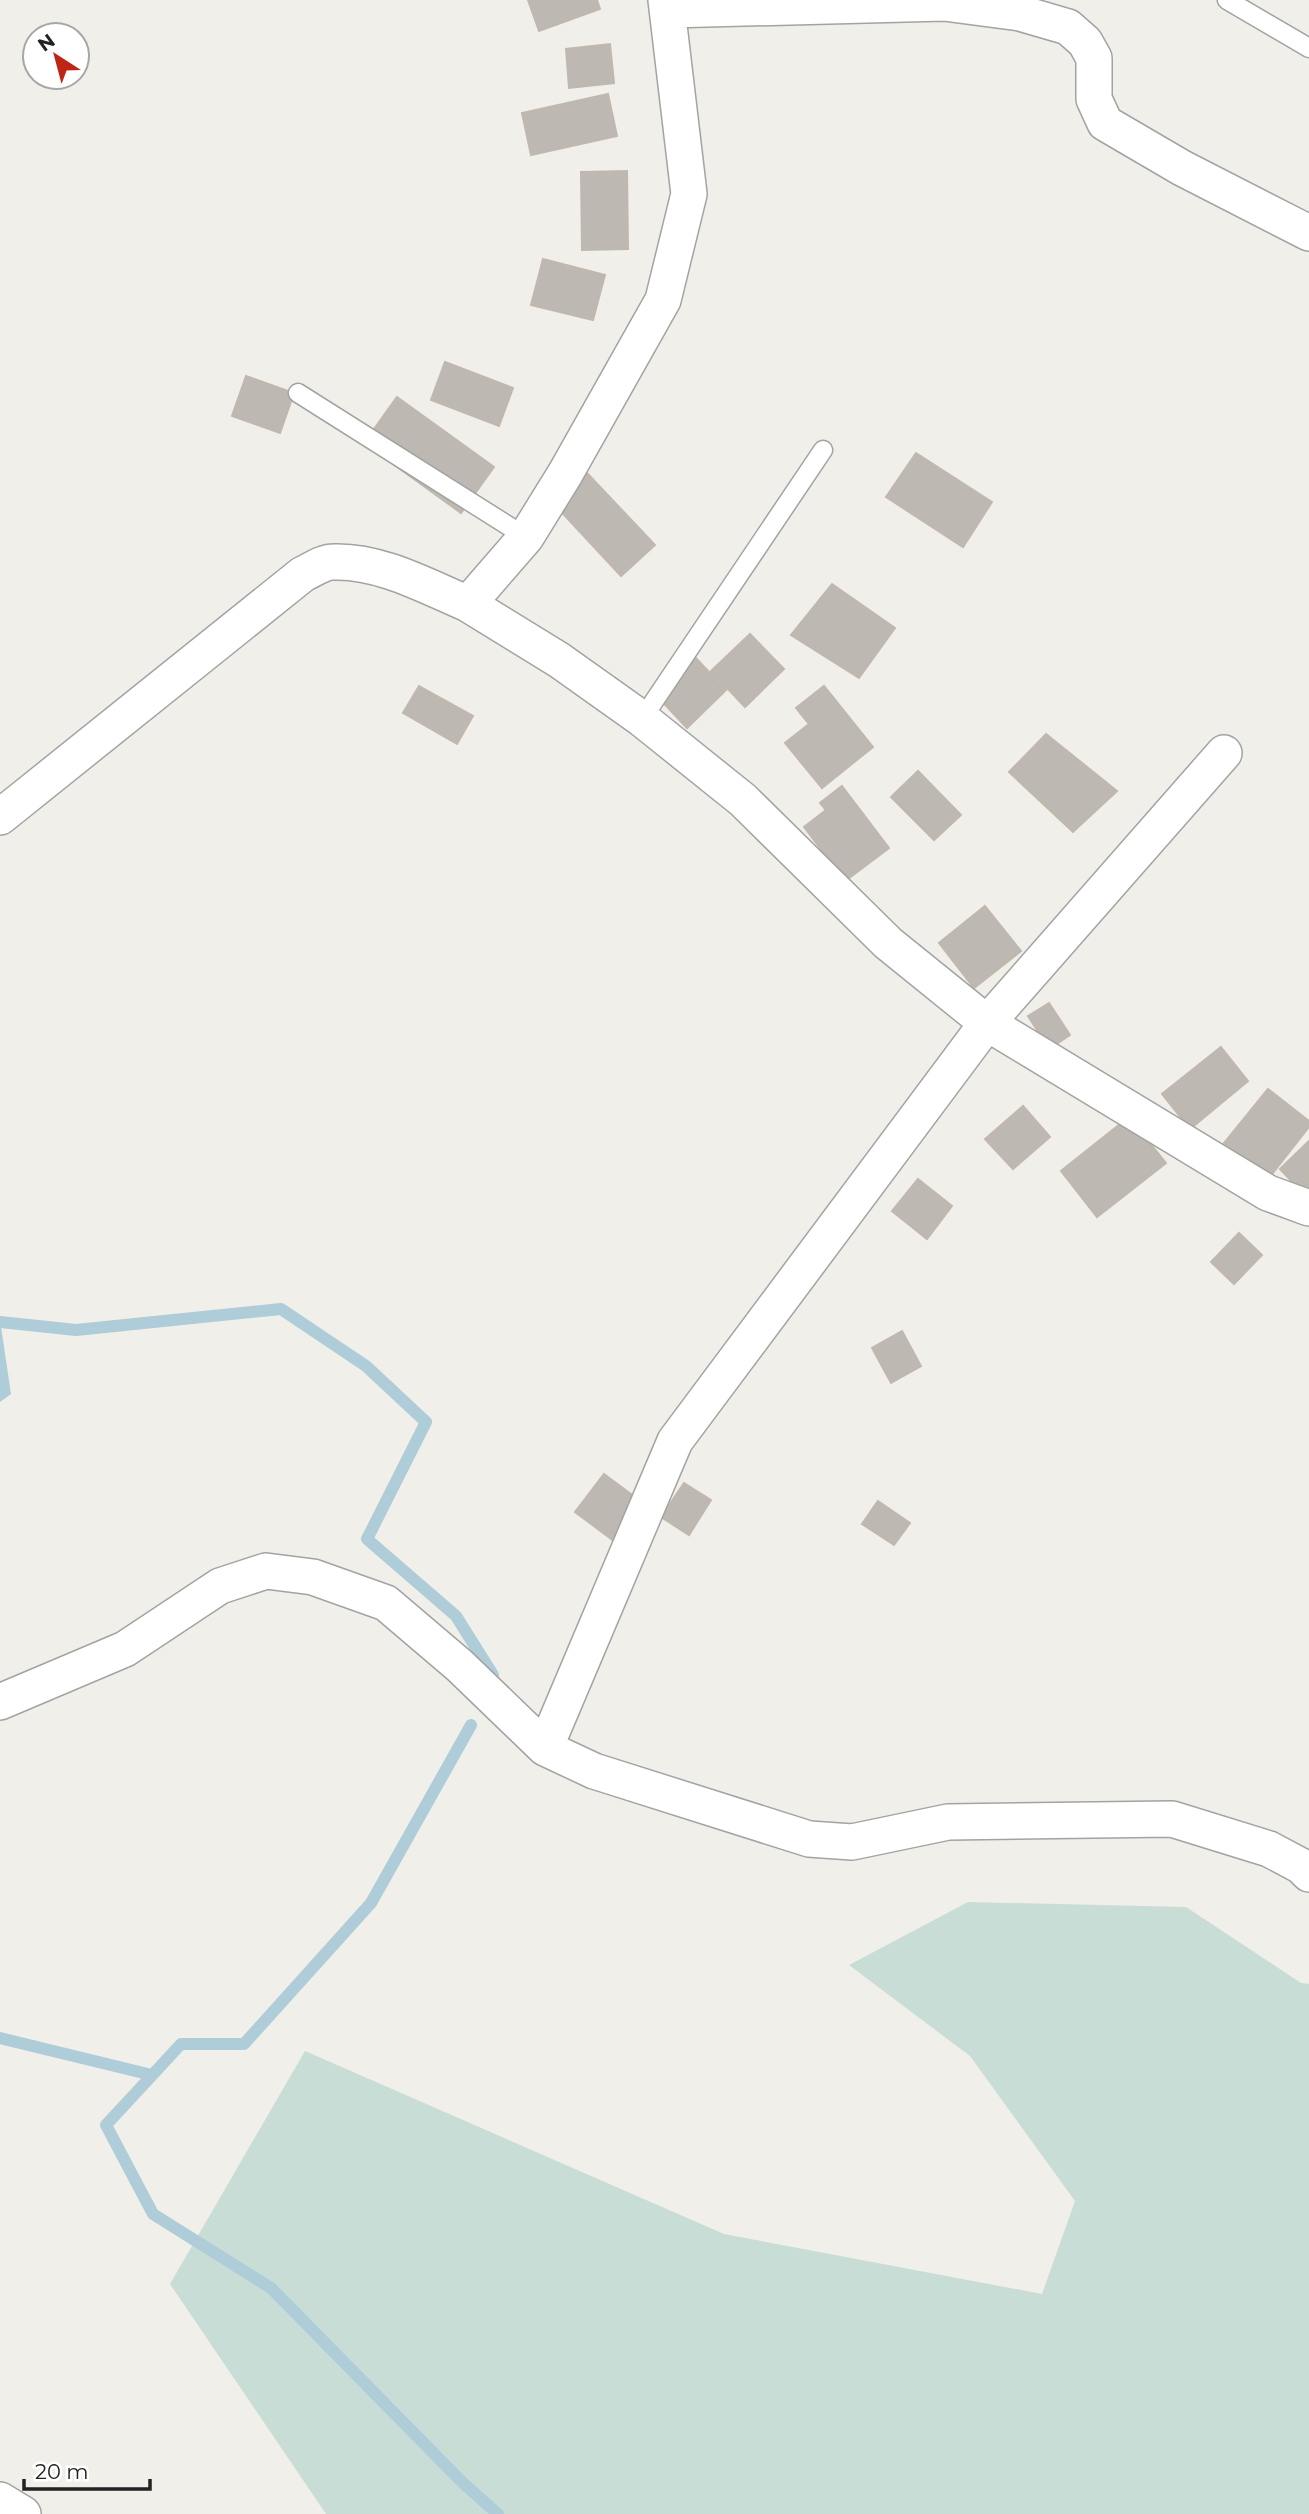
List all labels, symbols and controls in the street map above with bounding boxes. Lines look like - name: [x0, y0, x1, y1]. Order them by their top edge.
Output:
- north arrow: [21, 21, 91, 91]
- text: N: [33, 29, 59, 56]
- scale bar: [24, 2448, 150, 2492]
- text: 20 m: [35, 2459, 89, 2484]

